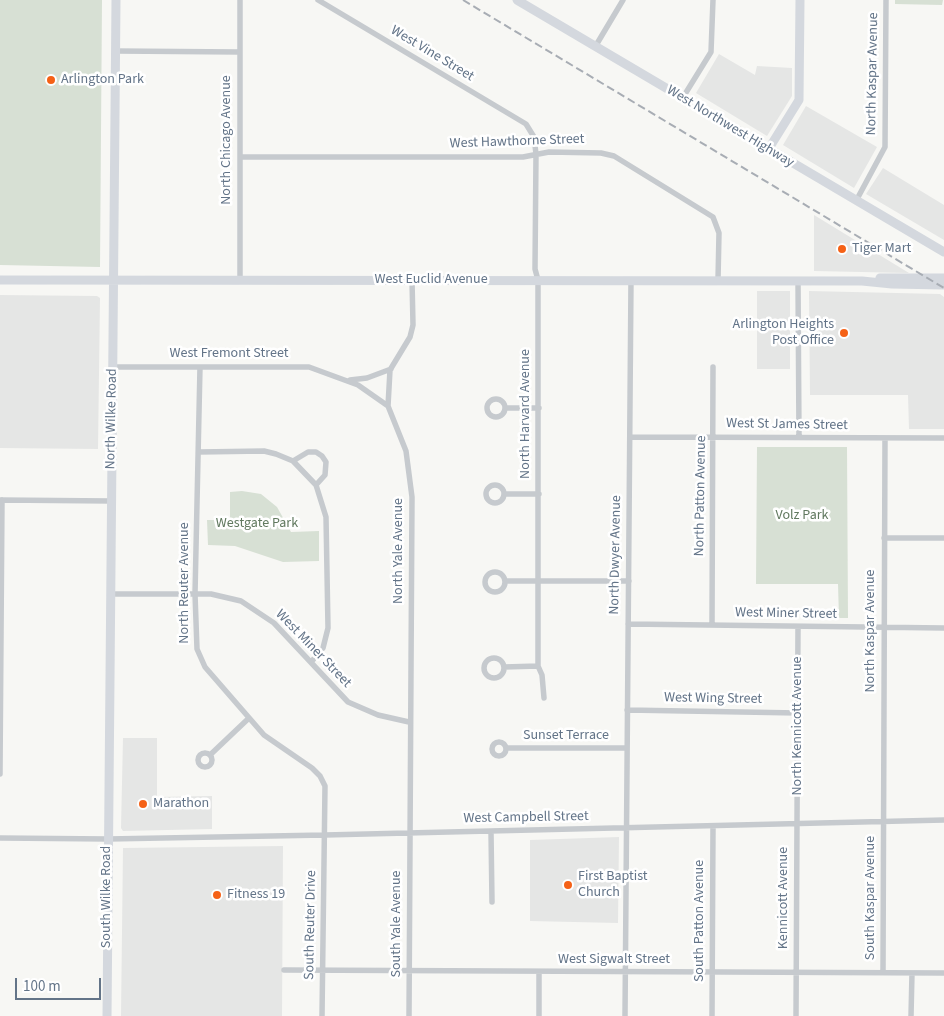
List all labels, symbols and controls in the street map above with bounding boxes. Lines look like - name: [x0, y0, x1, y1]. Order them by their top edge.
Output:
- street label: North Kaspar Avenue: [864, 12, 882, 136]
- street label: West Vine Street: [387, 23, 477, 85]
- place label: Arlington Park: [61, 72, 144, 88]
- marker: Arlington Park: [45, 74, 57, 86]
- street label: North Chicago Avenue: [219, 75, 235, 205]
- street label: West Northwest Highway: [663, 82, 797, 172]
- street label: West Hawthorne Street: [449, 131, 585, 153]
- place label: Tiger Mart: [852, 241, 911, 257]
- marker: Tiger Mart: [836, 243, 848, 255]
- street label: West Euclid Avenue: [374, 272, 488, 288]
- place label: Arlington Heights Post Office: [733, 317, 834, 350]
- marker: Arlington Heights Post Office: [838, 327, 850, 339]
- street label: West Fremont Street: [170, 346, 288, 362]
- street label: North Harvard Avenue: [518, 349, 534, 479]
- street label: North Wilke Road: [103, 368, 121, 470]
- street label: West St James Street: [726, 416, 848, 434]
- street label: North Patton Avenue: [692, 435, 710, 557]
- street label: North Dwyer Avenue: [607, 495, 625, 615]
- street label: North Yale Avenue: [391, 498, 407, 604]
- park label: Volz Park: [775, 508, 829, 524]
- park label: Westgate Park: [216, 516, 298, 532]
- street label: North Reuter Avenue: [177, 522, 193, 644]
- street label: North Kaspar Avenue: [863, 569, 879, 693]
- street label: West Miner Street: [735, 605, 837, 623]
- street label: West Miner Street: [272, 606, 354, 692]
- street label: North Kennicott Avenue: [790, 657, 806, 795]
- street label: West Wing Street: [664, 690, 762, 708]
- street label: Sunset Terrace: [523, 728, 609, 744]
- place label: Marathon: [153, 796, 209, 812]
- marker: Marathon: [137, 798, 149, 810]
- street label: West Campbell Street: [463, 809, 589, 827]
- street label: South Kaspar Avenue: [863, 836, 879, 960]
- street label: South Wilke Road: [99, 846, 115, 948]
- street label: Kennicott Avenue: [776, 847, 792, 949]
- street label: South Patton Avenue: [692, 860, 708, 982]
- place label: First Baptist Church: [578, 869, 648, 902]
- street label: South Reuter Drive: [302, 870, 320, 980]
- street label: South Yale Avenue: [389, 870, 405, 978]
- marker: First Baptist Church: [562, 879, 574, 891]
- place label: Fitness 19: [227, 887, 285, 903]
- marker: Fitness 19: [211, 889, 223, 901]
- street label: West Sigwalt Street: [558, 952, 670, 968]
- scale bar: [18, 968, 104, 1000]
- text: 100 m: [23, 976, 61, 997]

